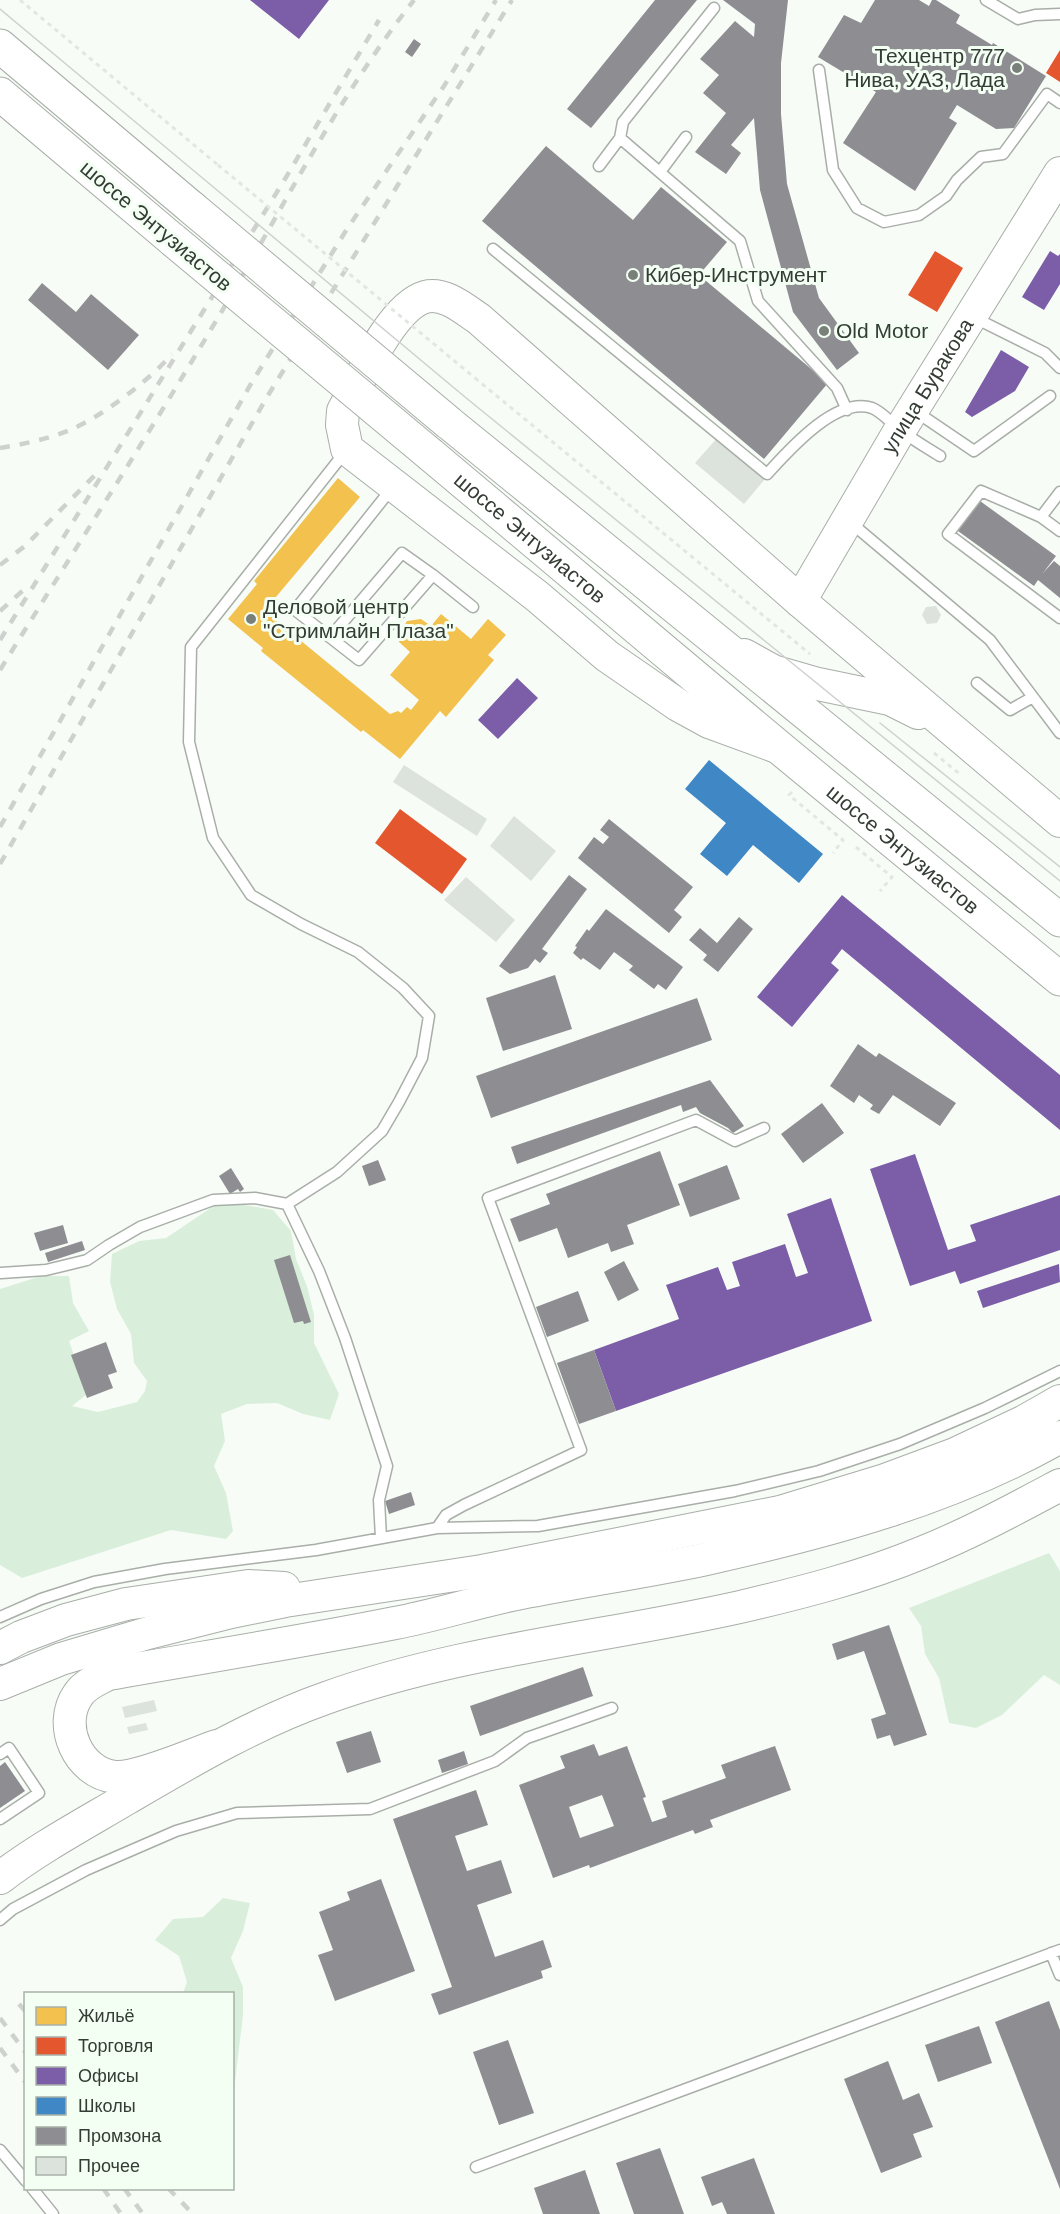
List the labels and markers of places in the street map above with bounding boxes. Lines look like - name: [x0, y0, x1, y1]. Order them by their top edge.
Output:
- place label: Техцентр 777 Нива, УАЗ, Лада: [844, 44, 1005, 91]
- marker: Техцентр 777 Нива, УАЗ, Лада: [1010, 61, 1024, 75]
- place label: Кибер-Инструмент: [645, 263, 827, 286]
- marker: Кибер-Инструмент: [626, 268, 640, 282]
- place label: Old Motor: [836, 319, 928, 342]
- marker: Old Motor: [817, 324, 831, 338]
- place label: Деловой центр "Стримлайн Плаза": [263, 595, 454, 642]
- marker: Деловой центр "Стримлайн Плаза": [244, 612, 258, 626]

